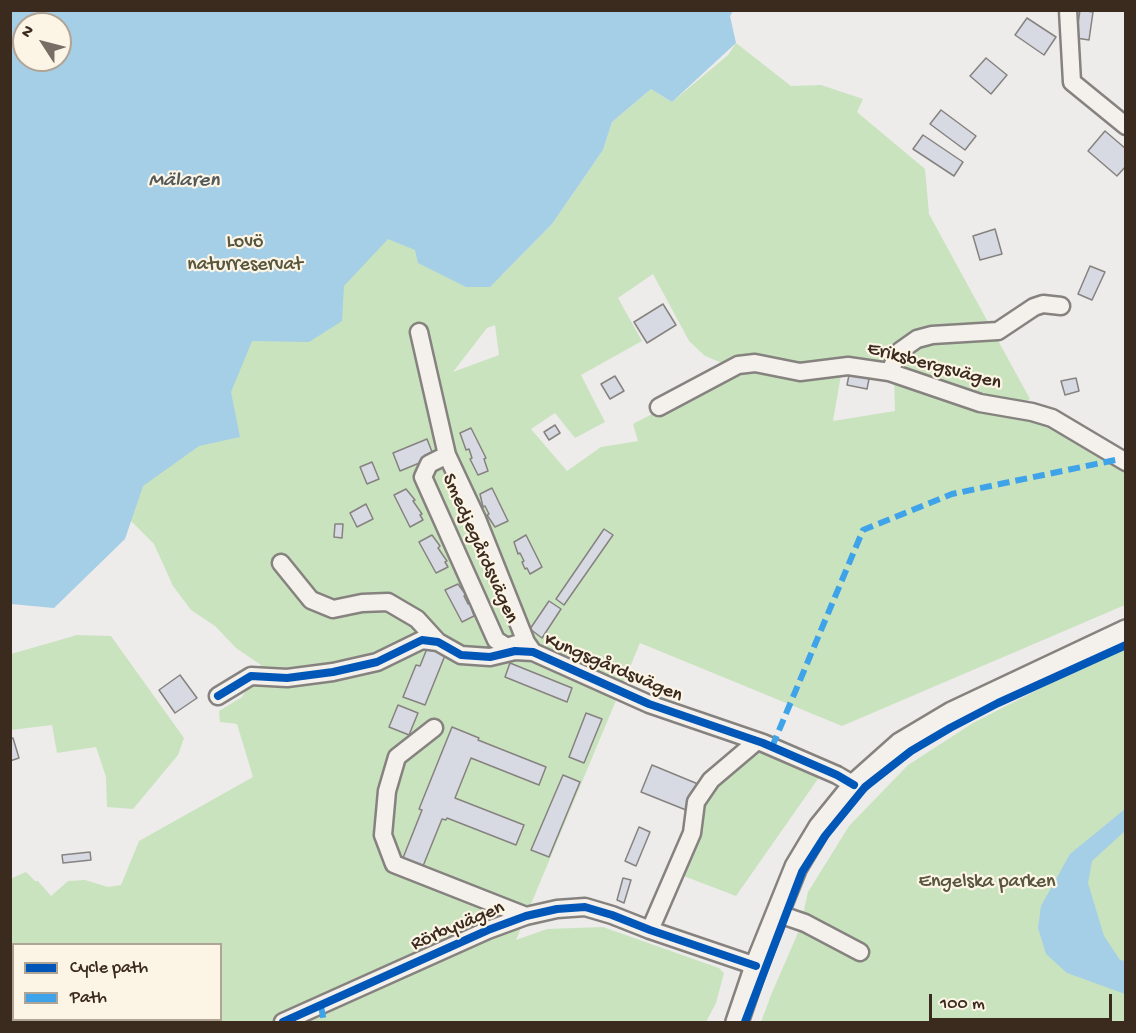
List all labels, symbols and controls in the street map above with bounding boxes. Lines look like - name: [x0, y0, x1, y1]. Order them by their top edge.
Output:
- north arrow: [12, 12, 72, 72]
- text: N: [18, 22, 39, 42]
- water label: Mälaren: [149, 169, 219, 195]
- park label: Lovö naturreservat: [187, 231, 303, 278]
- street label: Eriksbergsvägen: [864, 338, 1004, 396]
- street label: Smedjegårdsvägen: [435, 470, 523, 628]
- street label: Kungsgårdsvägen: [540, 629, 686, 709]
- park label: Engelska parken: [919, 871, 1055, 895]
- street label: Rörbyvägen: [408, 897, 508, 957]
- legend: [12, 943, 222, 1021]
- text: Cycle path: [70, 958, 148, 979]
- scale bar: [932, 982, 1115, 1020]
- text: Path: [70, 988, 107, 1009]
- text: 100 m: [940, 994, 985, 1015]

